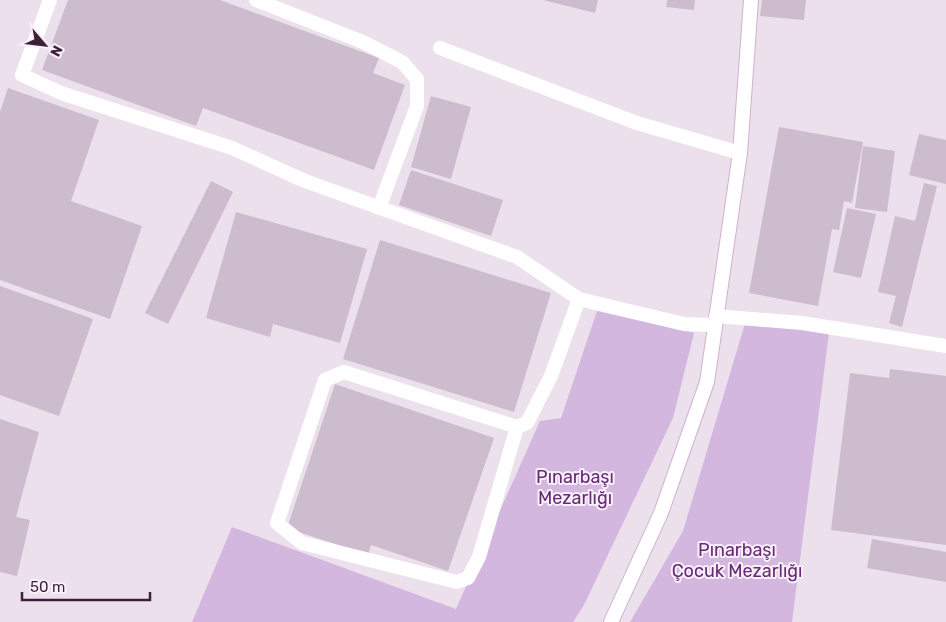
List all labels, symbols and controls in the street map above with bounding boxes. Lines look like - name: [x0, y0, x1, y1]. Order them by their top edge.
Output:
- north arrow: [20, 20, 70, 70]
- text: N: [46, 42, 66, 59]
- park label: Pınarbaşı Mezarlığı: [536, 466, 614, 509]
- park label: Pınarbaşı Çocuk Mezarlığı: [672, 539, 802, 582]
- scale bar: [22, 570, 150, 602]
- text: 50 m: [30, 578, 65, 596]

